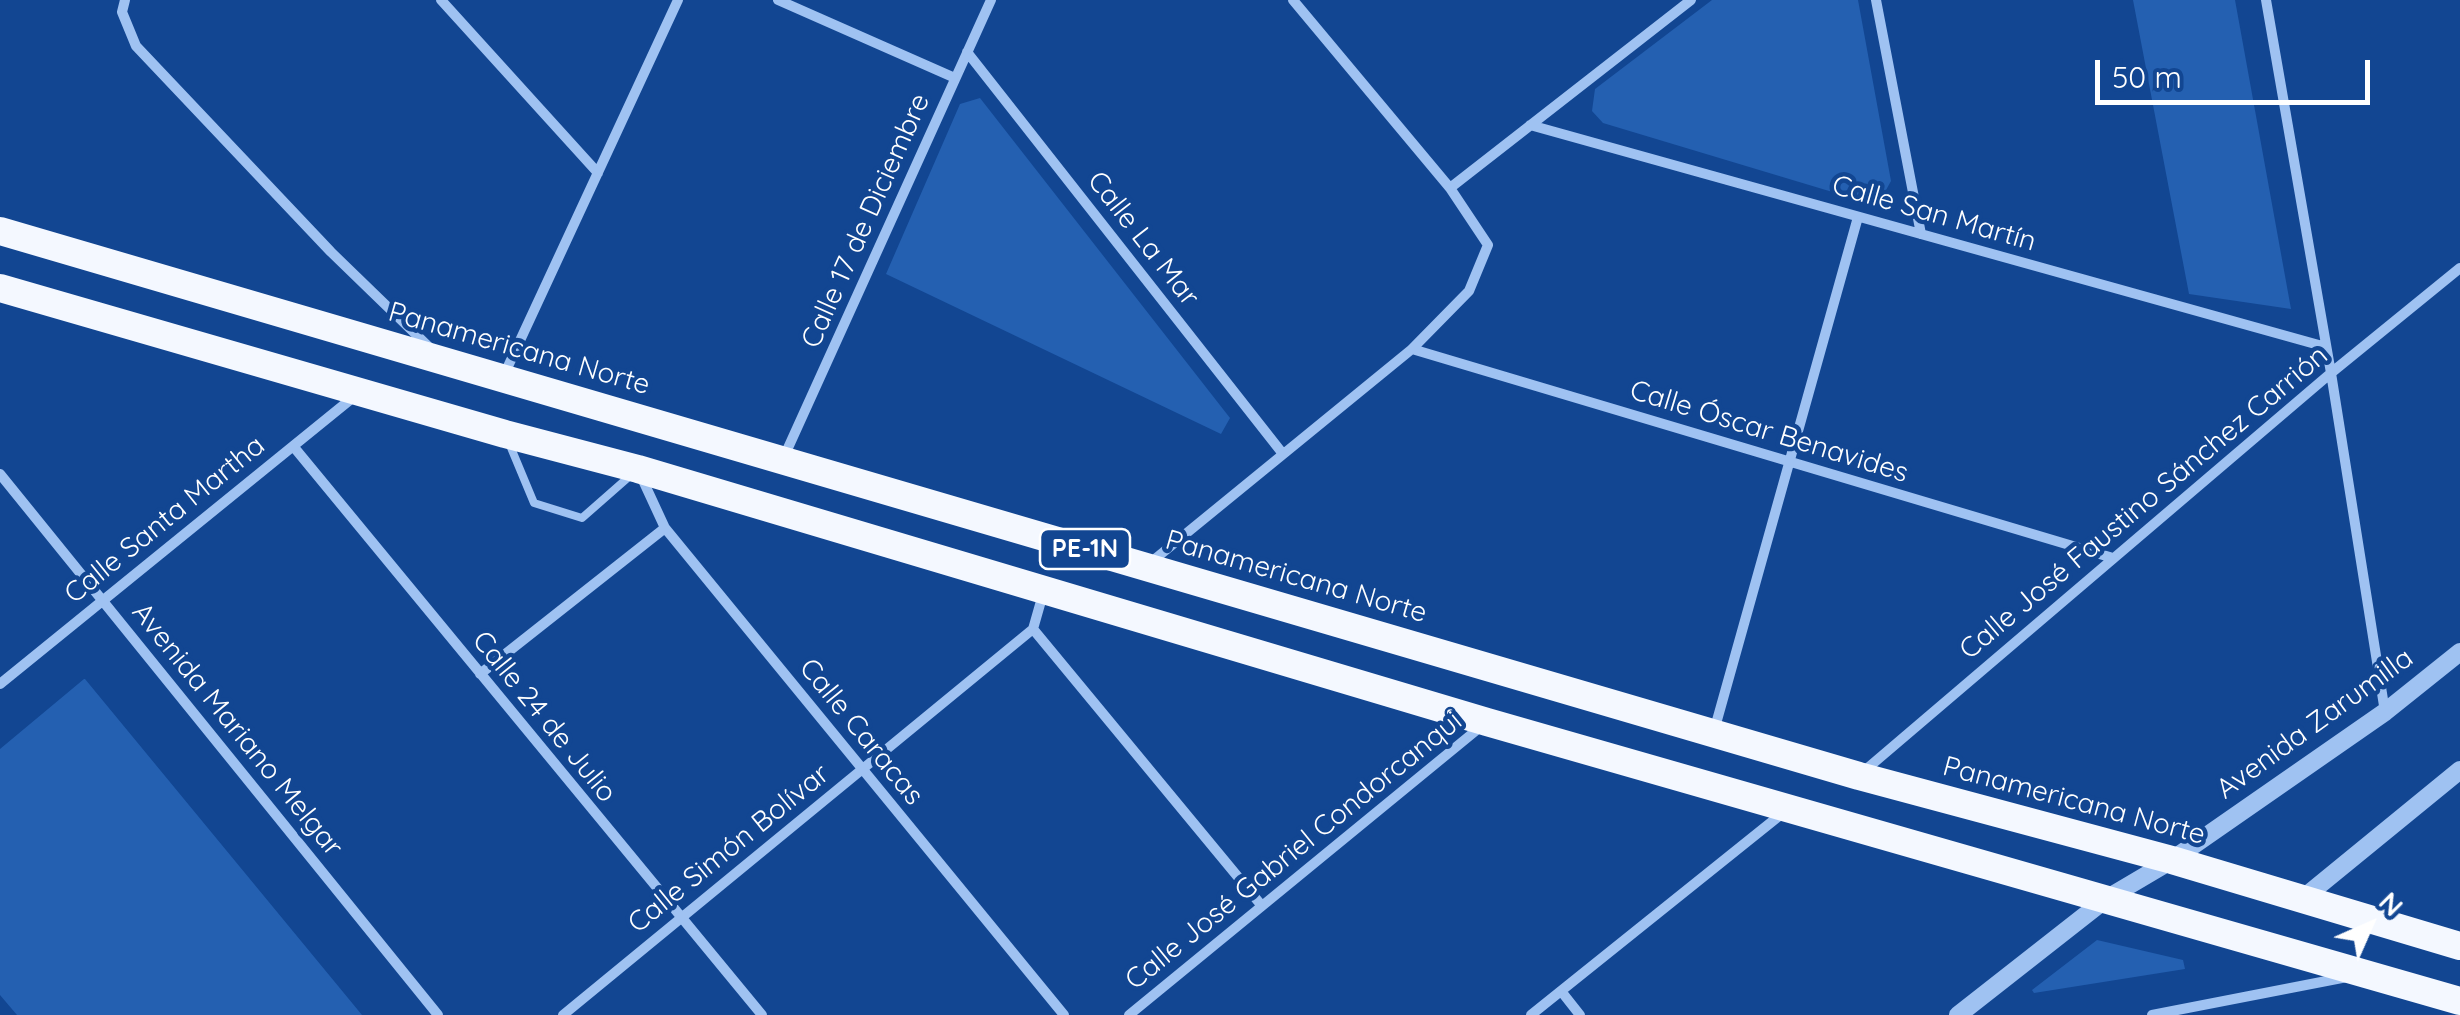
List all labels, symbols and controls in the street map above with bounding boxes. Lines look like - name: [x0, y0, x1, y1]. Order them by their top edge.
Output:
- scale bar: [2100, 40, 2375, 102]
- text: 50 m: [2112, 58, 2182, 96]
- street label: Calle 17 de Diciembre: [795, 89, 937, 353]
- street label: Calle La Mar: [1080, 165, 1206, 313]
- street label: Calle San Martín: [1828, 169, 2040, 259]
- street label: Panamericana Norte: [384, 296, 654, 402]
- street label: Calle José Faustino Sánchez Carrión: [1953, 339, 2335, 667]
- street label: Calle Óscar Benavides: [1626, 374, 1912, 490]
- street label: Calle Santa Martha: [58, 429, 272, 611]
- street label: Panamericana Norte: [1161, 524, 1431, 630]
- road number: PE-1N: [1040, 529, 1130, 569]
- street label: Avenida Mariano Melgar: [124, 596, 350, 864]
- street label: Calle 24 de Julio: [465, 625, 623, 809]
- street label: Avenida Zarumilla: [2210, 641, 2420, 807]
- street label: Calle Caracas: [792, 652, 930, 812]
- street label: Calle José Gabriel Condorcanqui: [1119, 705, 1469, 997]
- street label: Panamericana Norte: [1939, 750, 2209, 852]
- street label: Calle Simón Bolívar: [622, 757, 836, 941]
- north arrow: [2320, 875, 2420, 975]
- text: N: [2372, 884, 2411, 923]

